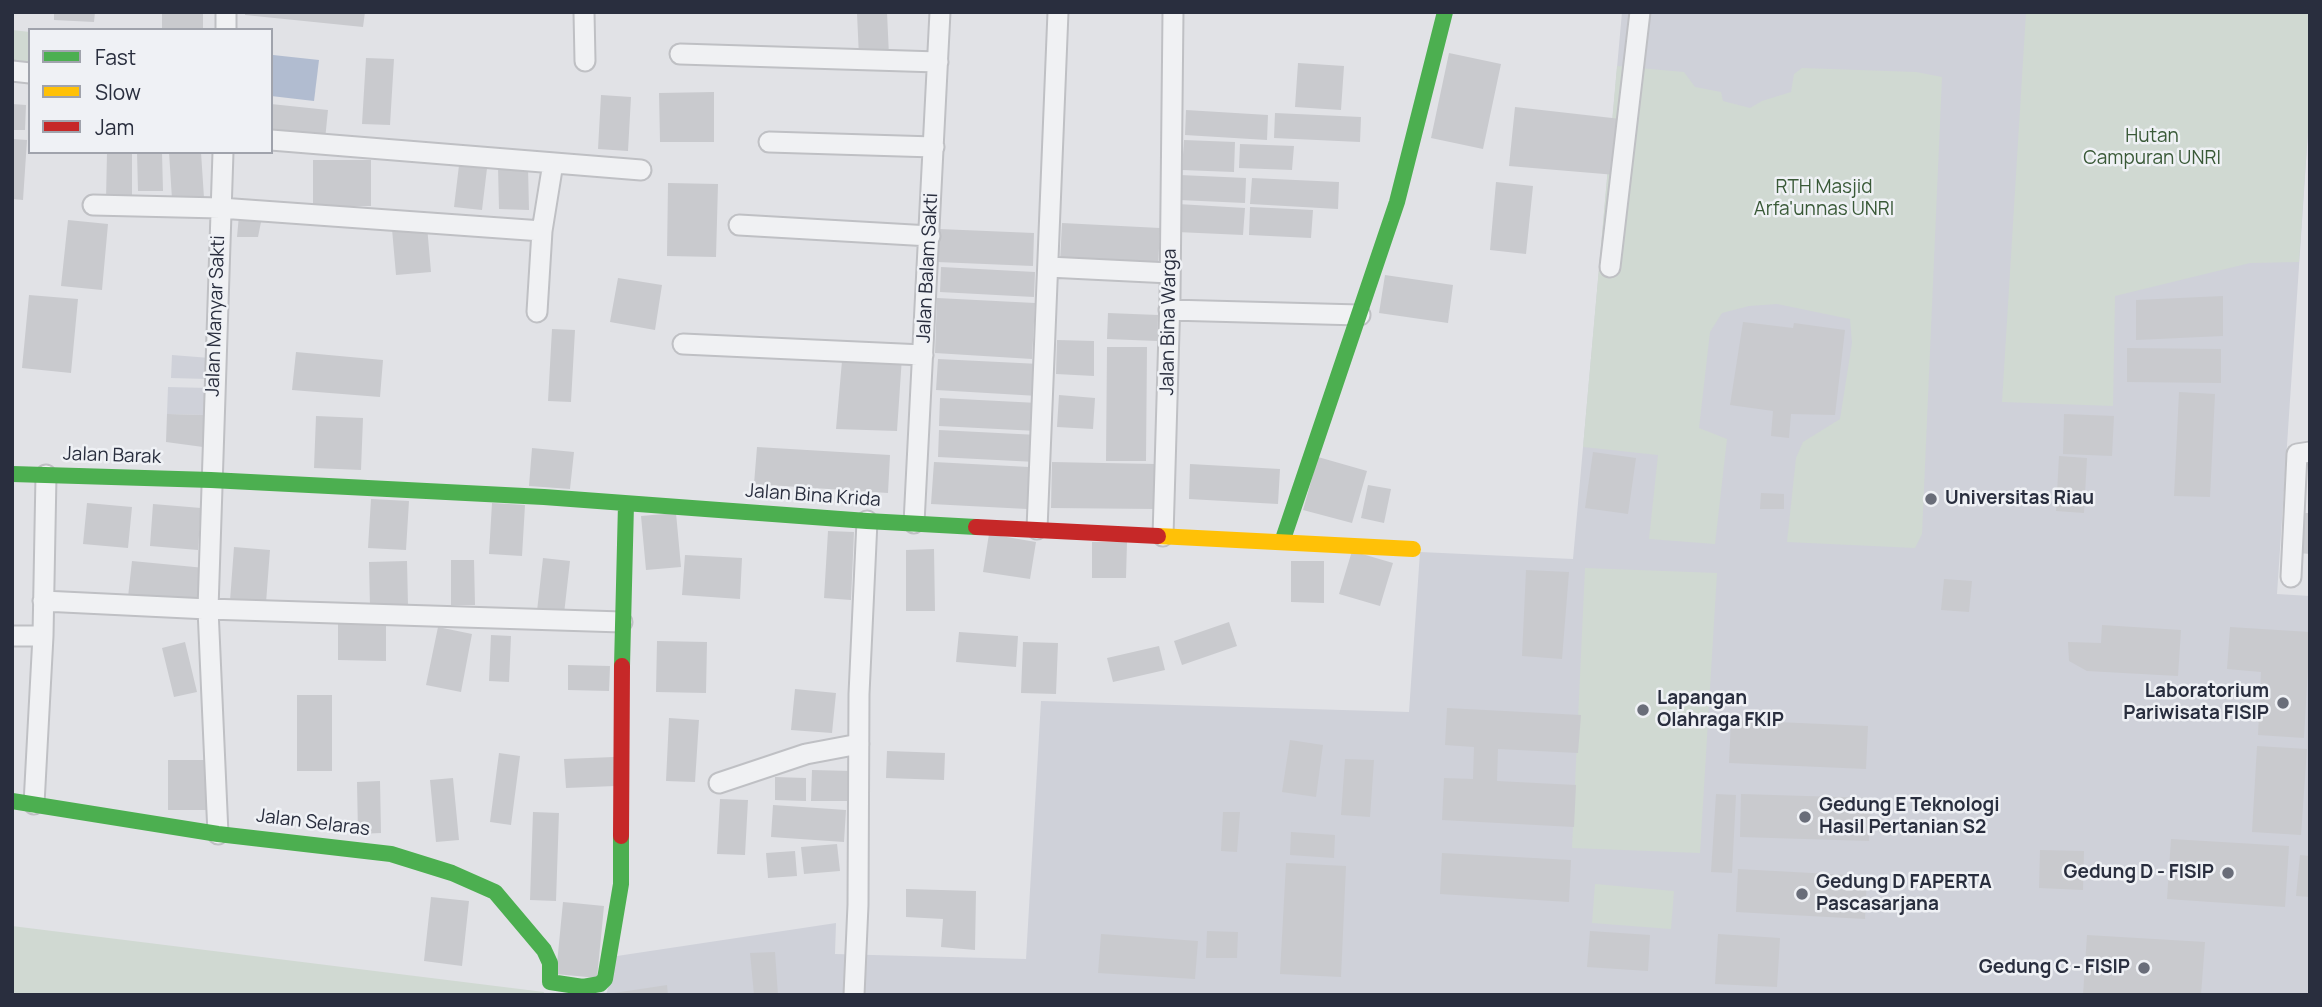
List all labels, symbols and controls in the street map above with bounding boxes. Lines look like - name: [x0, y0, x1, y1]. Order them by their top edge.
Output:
- legend: [28, 28, 273, 154]
- text: Fast: [95, 43, 136, 71]
- text: Slow: [95, 78, 141, 106]
- text: Jam: [95, 113, 134, 141]
- park label: Hutan Campuran UNRI: [2083, 126, 2221, 170]
- park label: RTH Masjid Arfa'unnas UNRI: [1754, 177, 1894, 221]
- street label: Jalan Balam Sakti: [913, 192, 943, 344]
- street label: Jalan Manyar Sakti: [202, 235, 230, 397]
- street label: Jalan Bina Warga: [1156, 248, 1182, 396]
- street label: Jalan Barak: [63, 443, 161, 469]
- street label: Jalan Bina Krida: [745, 480, 881, 512]
- place label: Universitas Riau: [1945, 488, 2094, 510]
- marker: Universitas Riau: [1923, 491, 1939, 507]
- place label: Laboratorium Pariwisata FISIP: [2123, 681, 2269, 725]
- place label: Lapangan Olahraga FKIP: [1657, 688, 1784, 732]
- marker: Laboratorium Pariwisata FISIP: [2275, 695, 2291, 711]
- marker: Lapangan Olahraga FKIP: [1635, 702, 1651, 718]
- place label: Gedung E Teknologi Hasil Pertanian S2: [1819, 795, 1999, 839]
- street label: Jalan Selaras: [255, 805, 371, 841]
- marker: Gedung E Teknologi Hasil Pertanian S2: [1797, 809, 1813, 825]
- place label: Gedung D - FISIP: [2064, 862, 2214, 884]
- marker: Gedung D - FISIP: [2220, 865, 2236, 881]
- place label: Gedung D FAPERTA Pascasarjana: [1816, 872, 1992, 916]
- marker: Gedung D FAPERTA Pascasarjana: [1794, 886, 1810, 902]
- place label: Gedung C - FISIP: [1979, 957, 2130, 979]
- marker: Gedung C - FISIP: [2136, 960, 2152, 976]

